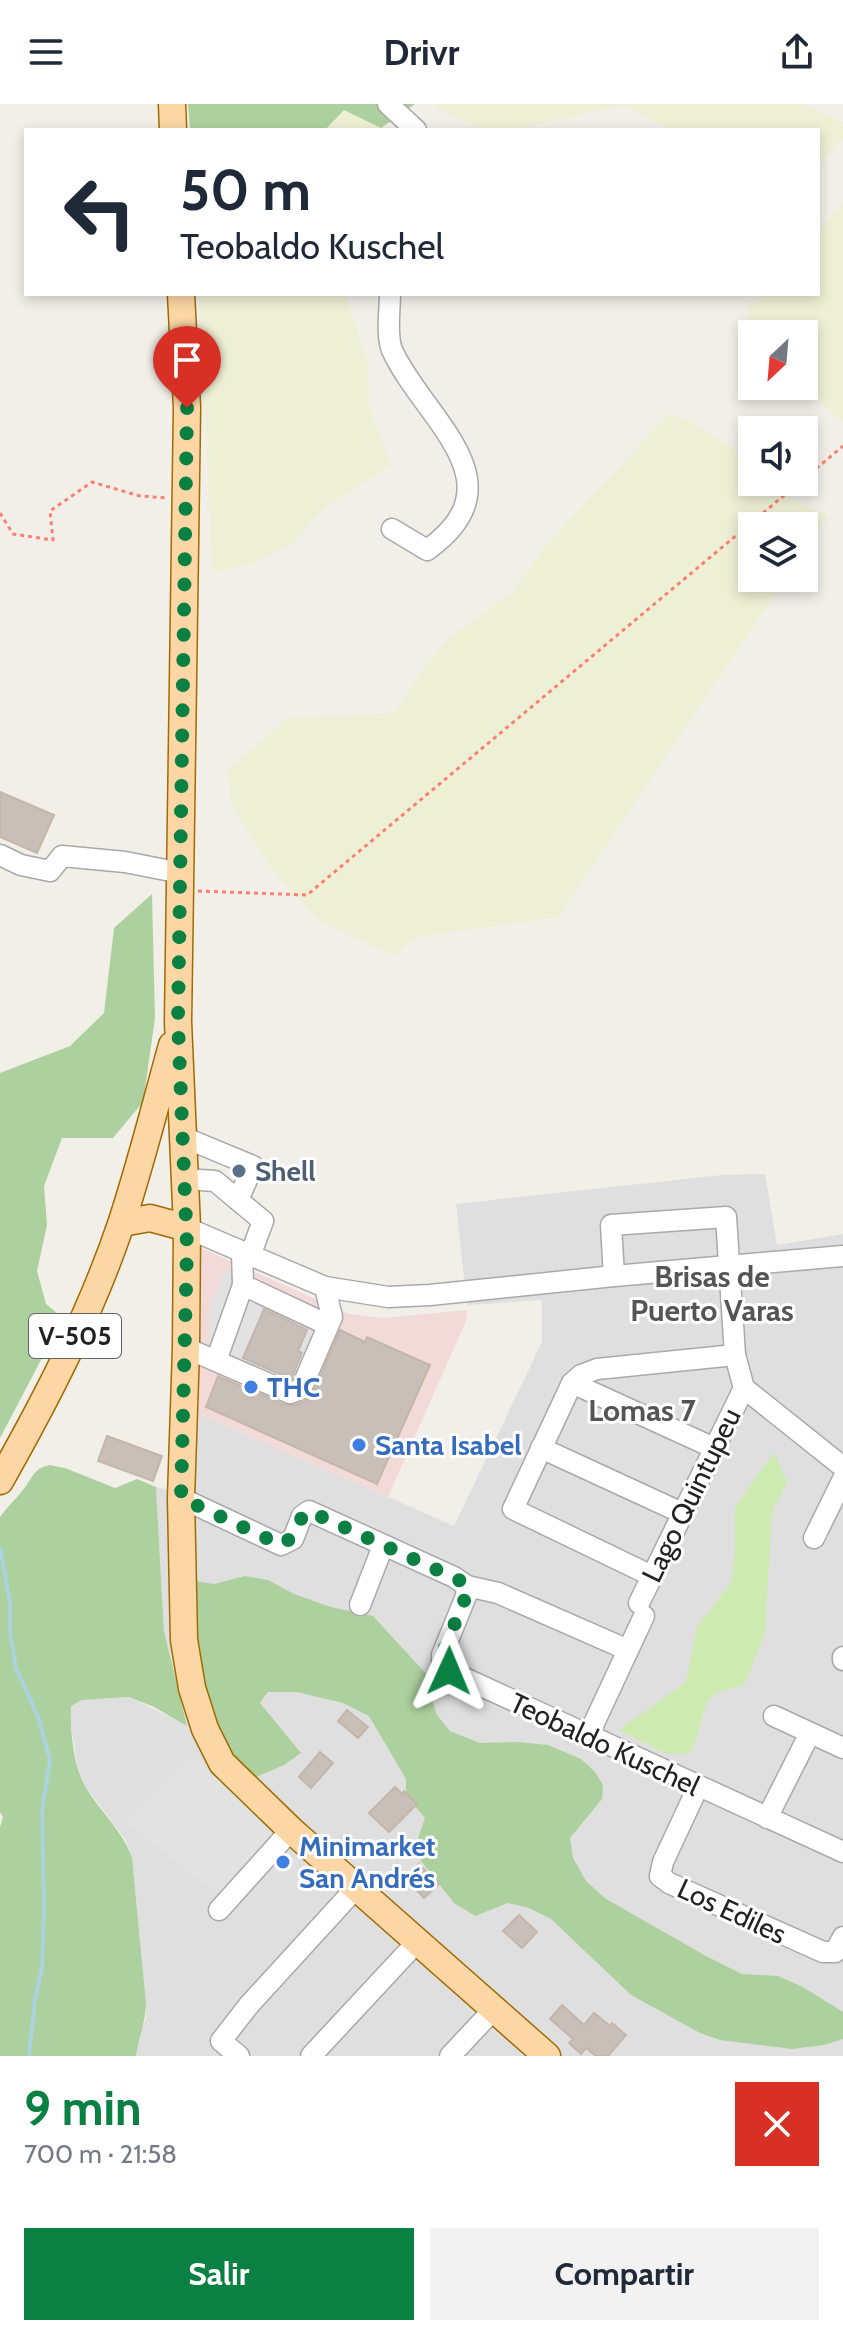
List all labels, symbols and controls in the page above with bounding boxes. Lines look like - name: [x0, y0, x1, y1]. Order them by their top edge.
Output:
- icon: menu: [24, 30, 68, 74]
- text: Drivr: [384, 30, 459, 74]
- icon: share: [775, 30, 819, 74]
- text: 50 m: [180, 156, 311, 224]
- icon: left: [48, 160, 152, 264]
- text: Teobaldo Kuschel: [180, 224, 444, 268]
- north arrow: [738, 320, 818, 400]
- map controls: [738, 320, 818, 592]
- pin: [153, 326, 221, 408]
- icon: arrive: [165, 338, 209, 382]
- button: sound: [738, 416, 818, 496]
- button: layers: [738, 512, 818, 592]
- place label: Shell: [255, 1154, 316, 1188]
- marker: Shell: [230, 1162, 248, 1180]
- district label: Brisas de Puerto Varas: [630, 1258, 794, 1329]
- road number: V-505: [29, 1314, 121, 1358]
- place label: THC: [267, 1370, 320, 1404]
- marker: THC: [242, 1378, 260, 1396]
- district label: Lomas 7: [588, 1392, 697, 1429]
- street label: Lago Quintupeu: [634, 1402, 748, 1588]
- place label: Santa Isabel: [375, 1428, 522, 1462]
- marker: Santa Isabel: [350, 1436, 368, 1454]
- position arrow: [407, 1629, 491, 1713]
- street label: Teobaldo Kuschel: [505, 1685, 706, 1803]
- place label: Minimarket San Andrés: [299, 1829, 436, 1895]
- marker: Minimarket San Andrés: [274, 1853, 292, 1871]
- street label: Los Ediles: [672, 1871, 792, 1951]
- text: 9 min: [24, 2079, 142, 2137]
- button: close: [735, 2082, 819, 2166]
- text: 700 m · 21:58: [24, 2138, 177, 2170]
- button: Salir: [24, 2228, 414, 2320]
- button: Compartir: [430, 2228, 819, 2320]

